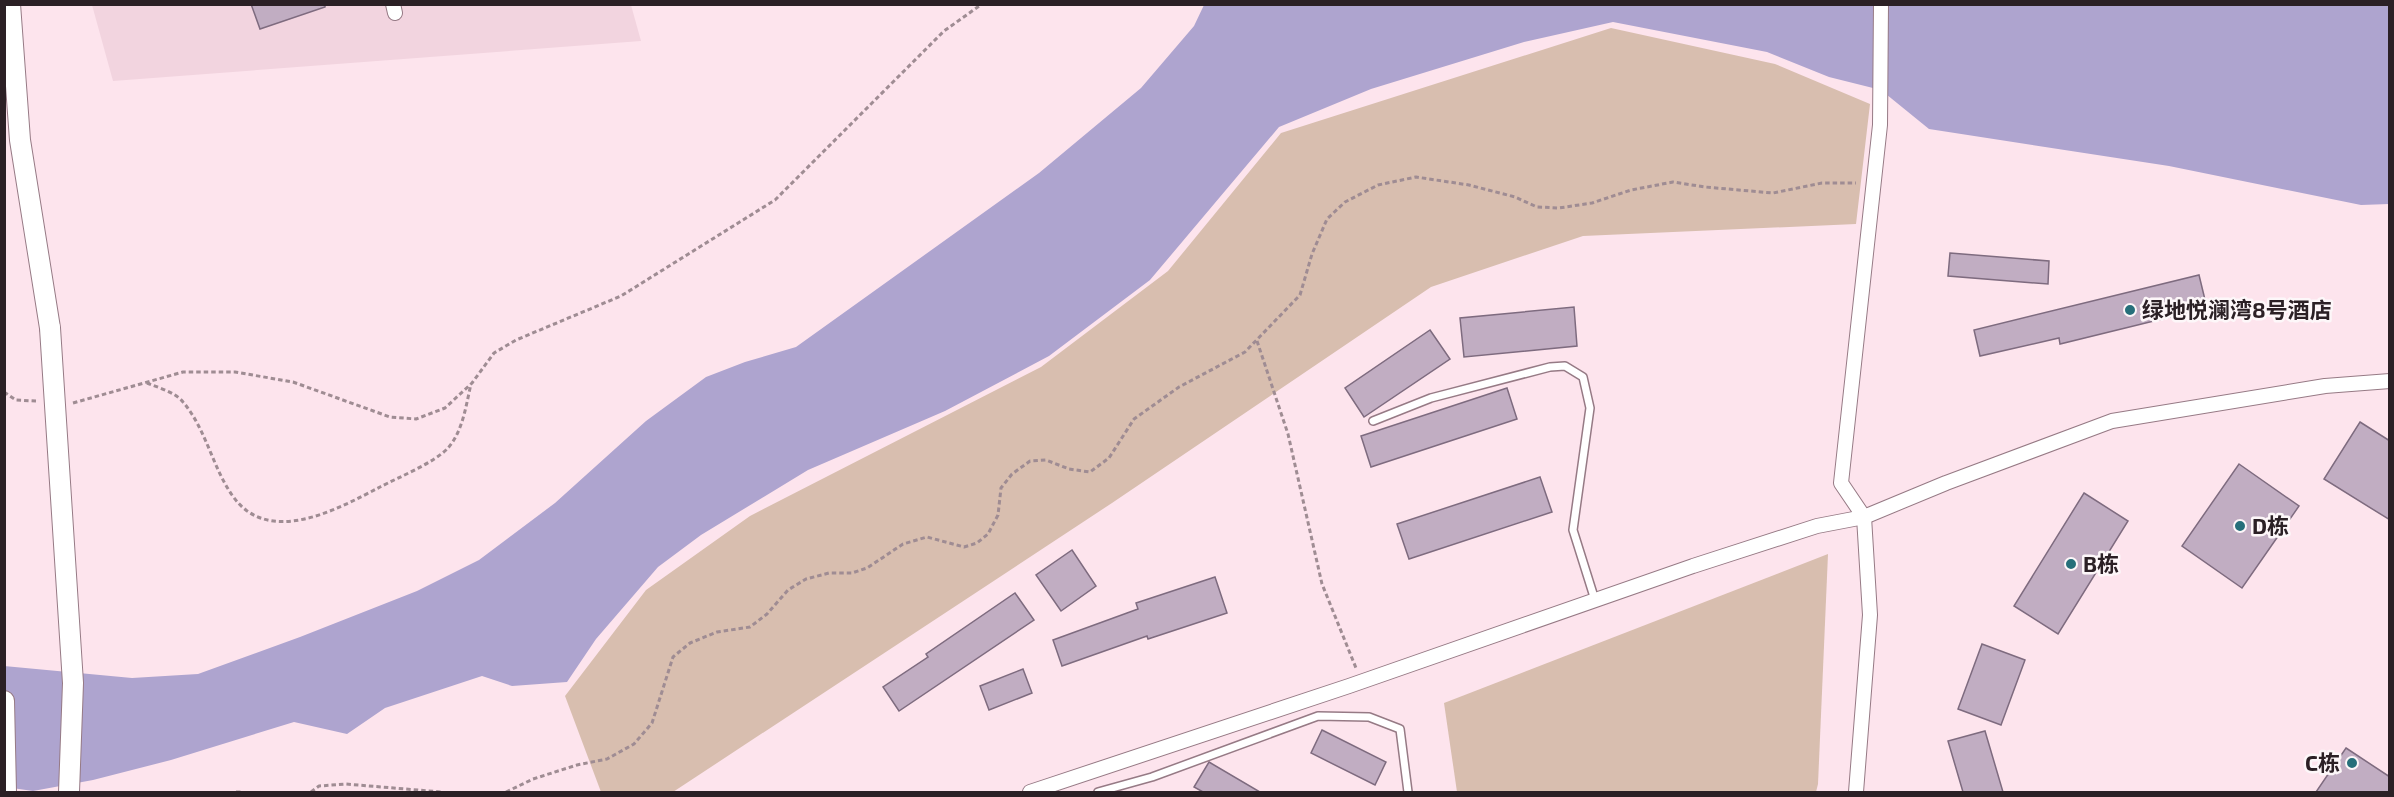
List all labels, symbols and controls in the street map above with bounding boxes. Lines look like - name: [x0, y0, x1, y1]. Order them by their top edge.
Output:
- place label: 绿地悦澜湾8号酒店: [2142, 296, 2332, 322]
- marker: 绿地悦澜湾8号酒店: [2123, 303, 2137, 317]
- place label: D栋: [2252, 512, 2289, 538]
- marker: D栋: [2233, 519, 2247, 533]
- place label: B栋: [2083, 550, 2119, 576]
- marker: B栋: [2064, 557, 2078, 571]
- place label: C栋: [2305, 749, 2340, 775]
- marker: C栋: [2345, 756, 2359, 770]

